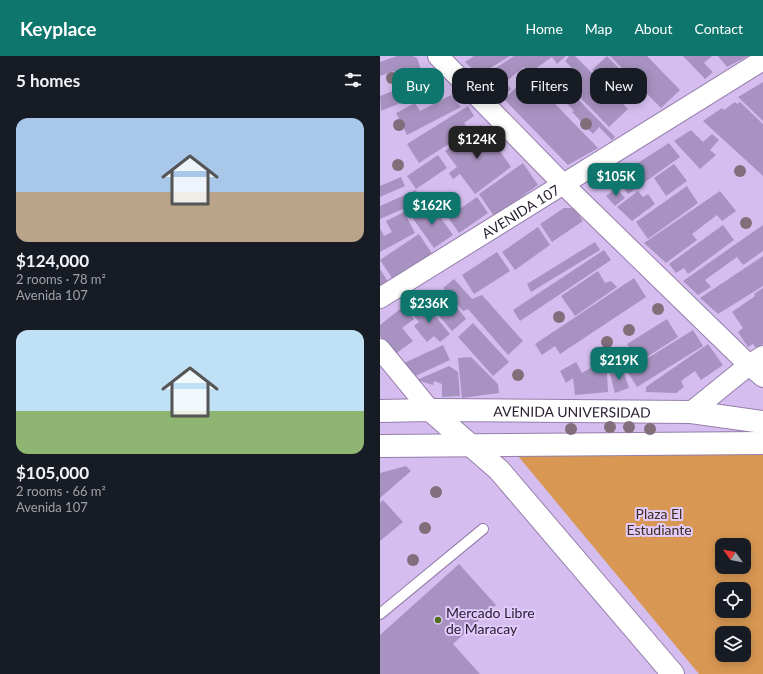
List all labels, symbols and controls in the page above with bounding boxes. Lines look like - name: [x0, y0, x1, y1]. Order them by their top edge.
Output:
- text: Keyplace: [20, 17, 97, 40]
- text: Home: [525, 20, 563, 37]
- text: Map: [585, 20, 612, 37]
- text: About: [634, 20, 672, 37]
- text: Contact: [694, 20, 743, 37]
- chip: Buy: [392, 68, 444, 104]
- chip: Rent: [452, 68, 508, 104]
- chip: Filters: [516, 68, 582, 104]
- chip: New: [590, 68, 647, 104]
- icon: filters: [342, 69, 364, 91]
- text: 5 homes: [16, 70, 80, 91]
- pin: $124K: [449, 126, 505, 160]
- text: $124K: [457, 131, 497, 147]
- icon: home: [154, 144, 226, 216]
- pin: $105K: [588, 163, 644, 197]
- text: $105K: [596, 168, 636, 184]
- street label: AVENIDA 107: [478, 180, 562, 241]
- pin: $162K: [404, 192, 460, 226]
- text: $162K: [412, 197, 452, 213]
- text: $124,000: [16, 250, 89, 271]
- text: 2 rooms · 78 m²: [16, 271, 106, 287]
- text: Avenida 107: [16, 287, 88, 303]
- pin: $236K: [401, 290, 457, 324]
- text: $236K: [409, 295, 449, 311]
- pin: $219K: [591, 347, 647, 381]
- text: $219K: [599, 352, 639, 368]
- icon: home: [154, 356, 226, 428]
- street label: AVENIDA UNIVERSIDAD: [493, 402, 651, 420]
- text: $105,000: [16, 462, 89, 483]
- text: 2 rooms · 66 m²: [16, 483, 106, 499]
- text: Avenida 107: [16, 499, 88, 515]
- park label: Plaza El Estudiante: [626, 505, 692, 538]
- north arrow: [715, 538, 751, 574]
- map controls: [715, 538, 751, 662]
- button: locate: [715, 582, 751, 618]
- place label: Mercado Libre de Maracay: [446, 604, 535, 637]
- marker: Mercado Libre de Maracay: [433, 615, 443, 625]
- button: layers: [715, 626, 751, 662]

